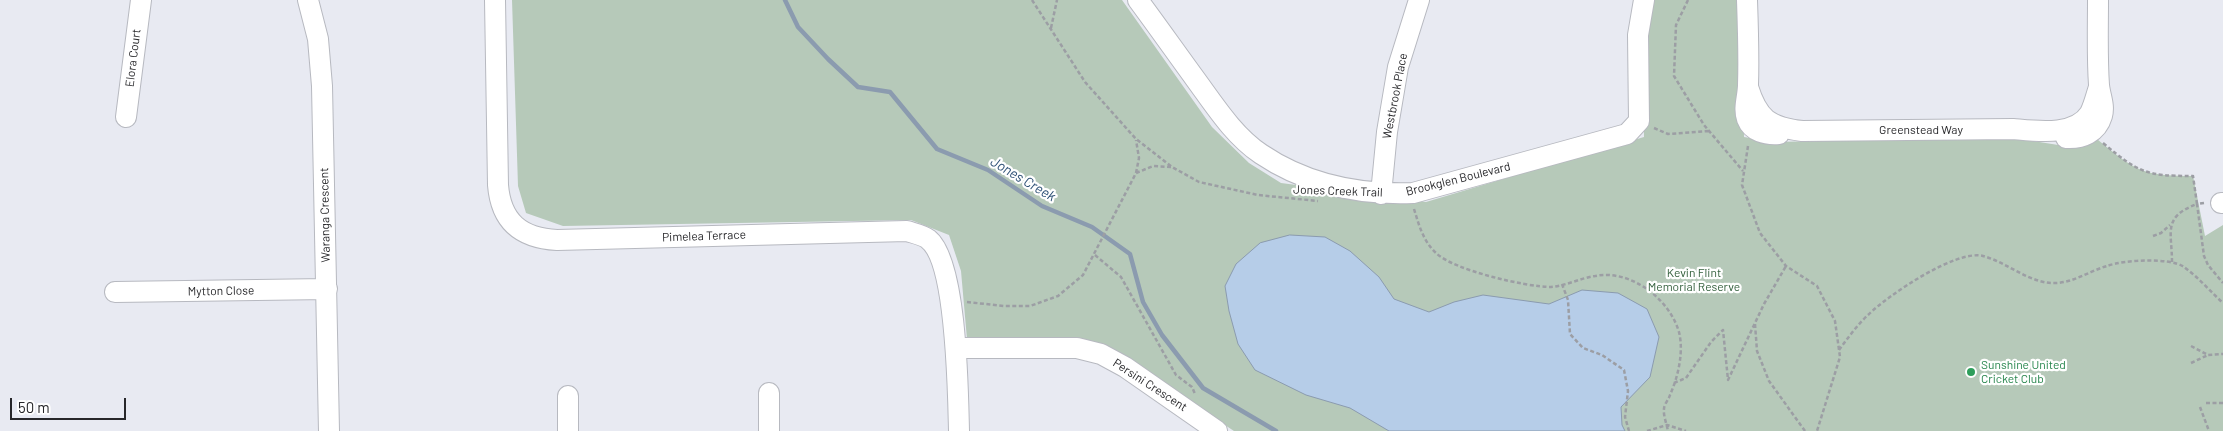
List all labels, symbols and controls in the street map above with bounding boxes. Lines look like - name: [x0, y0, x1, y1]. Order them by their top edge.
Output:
- street label: Elora Court: [122, 28, 144, 88]
- street label: Westbrook Place: [1380, 52, 1410, 140]
- street label: Greenstead Way: [1879, 123, 1963, 137]
- water label: Jones Creek: [987, 153, 1059, 205]
- street label: Brookglen Boulevard: [1404, 159, 1512, 199]
- street label: Waranga Crescent: [317, 167, 333, 263]
- street label: Jones Creek Trail: [1293, 182, 1383, 200]
- street label: Pimelea Terrace: [662, 227, 746, 245]
- park label: Kevin Flint Memorial Reserve: [1648, 266, 1740, 294]
- street label: Mytton Close: [187, 283, 255, 299]
- street label: Persini Crescent: [1110, 356, 1190, 414]
- place label: Sunshine United Cricket Club: [1981, 358, 2066, 386]
- marker: Sunshine United Cricket Club: [1965, 366, 1977, 378]
- scale bar: [12, 388, 129, 420]
- text: 50 m: [18, 398, 50, 416]

